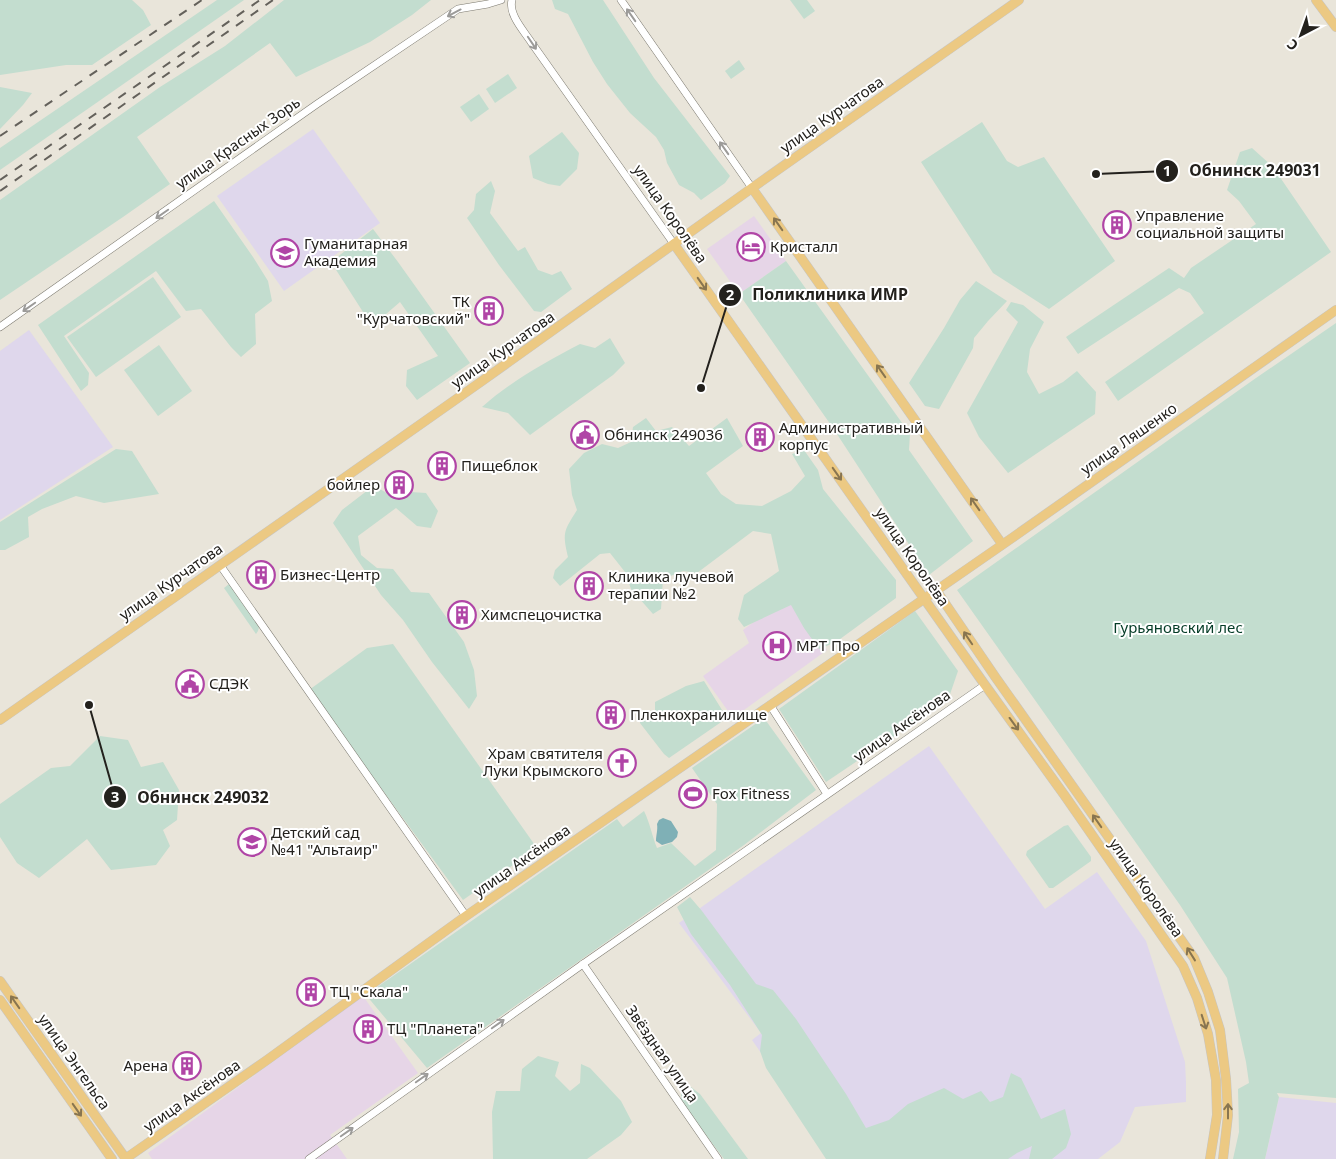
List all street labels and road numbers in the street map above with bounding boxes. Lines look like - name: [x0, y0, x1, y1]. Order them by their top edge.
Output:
- street label: улица Курчатова: [776, 71, 887, 157]
- street label: улица Красных Зорь: [171, 92, 304, 193]
- street label: улица Королёва: [629, 160, 712, 267]
- street label: улица Курчатова: [447, 306, 558, 392]
- street label: улица Ляшенко: [1076, 398, 1181, 479]
- street label: улица Королёва: [871, 503, 954, 610]
- street label: улица Курчатова: [115, 538, 226, 624]
- street label: улица Аксёнова: [849, 684, 954, 766]
- street label: улица Аксёнова: [469, 819, 574, 901]
- street label: улица Королёва: [1105, 834, 1188, 941]
- street label: Звёздная улица: [622, 1001, 704, 1106]
- street label: улица Энгельса: [34, 1010, 115, 1113]
- street label: улица Аксёнова: [139, 1054, 244, 1136]

